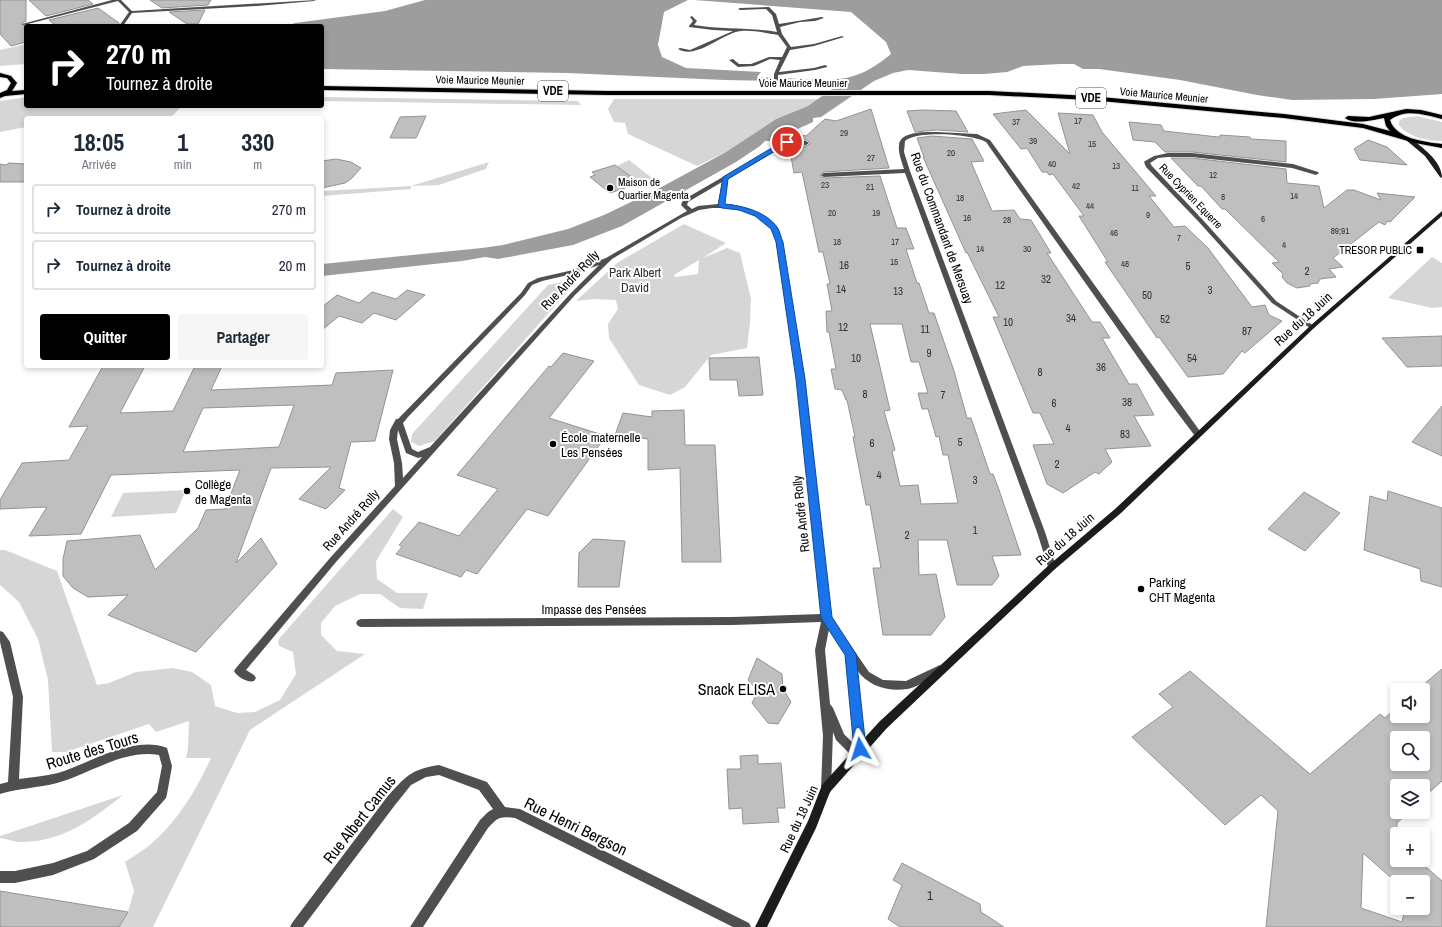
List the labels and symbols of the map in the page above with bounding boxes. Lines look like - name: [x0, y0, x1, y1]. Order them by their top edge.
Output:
- street label: Voie Maurice Meunier: [436, 72, 524, 88]
- street label: Voie Maurice Meunier: [759, 76, 847, 90]
- road number: VDE: [538, 81, 568, 101]
- street label: Voie Maurice Meunier: [1119, 84, 1209, 106]
- road number: VDE: [1076, 88, 1106, 108]
- house number: 17: [1074, 115, 1082, 127]
- house number: 37: [1012, 116, 1020, 128]
- pin: [770, 125, 804, 159]
- house number: 29: [840, 127, 848, 139]
- house number: 39: [1029, 135, 1037, 147]
- house number: 15: [1088, 138, 1096, 150]
- house number: 20: [947, 147, 955, 159]
- street label: Rue du Commandant de Mersuay: [907, 150, 978, 307]
- house number: 27: [867, 152, 875, 164]
- house number: 40: [1048, 158, 1056, 170]
- house number: 13: [1112, 160, 1120, 172]
- street label: Rue Cyprien Equerre: [1156, 160, 1226, 232]
- house number: 12: [1209, 169, 1217, 181]
- place label: Maison de Quartier Magenta: [618, 175, 689, 202]
- house number: 23: [821, 179, 829, 191]
- house number: 42: [1072, 180, 1080, 192]
- house number: 21: [866, 181, 874, 193]
- house number: 11: [1131, 182, 1139, 194]
- marker: Maison de Quartier Magenta: [605, 183, 615, 193]
- house number: 14: [1290, 190, 1298, 202]
- house number: 8: [1221, 191, 1225, 203]
- house number: 18: [956, 192, 964, 204]
- house number: 44: [1086, 200, 1094, 212]
- house number: 20: [828, 207, 836, 219]
- house number: 19: [872, 207, 880, 219]
- house number: 9: [1146, 209, 1150, 221]
- house number: 16: [963, 212, 971, 224]
- house number: 6: [1261, 213, 1265, 225]
- house number: 28: [1003, 214, 1011, 226]
- house number: 89;91: [1331, 225, 1349, 237]
- house number: 46: [1110, 227, 1118, 239]
- house number: 7: [1177, 232, 1181, 244]
- house number: 18: [833, 236, 841, 248]
- house number: 17: [891, 236, 899, 248]
- house number: 4: [1282, 239, 1286, 251]
- house number: 14: [976, 243, 984, 255]
- house number: 30: [1023, 243, 1031, 255]
- place label: TRESOR PUBLIC: [1339, 243, 1412, 257]
- marker: TRESOR PUBLIC: [1415, 245, 1425, 255]
- street label: Rue André Rolly: [537, 246, 603, 314]
- house number: 15: [890, 256, 898, 268]
- house number: 16: [839, 258, 849, 272]
- house number: 48: [1121, 258, 1129, 270]
- house number: 5: [1185, 259, 1191, 273]
- park label: Park Albert David: [609, 264, 661, 296]
- house number: 2: [1304, 264, 1310, 278]
- house number: 32: [1041, 272, 1051, 286]
- house number: 12: [995, 278, 1005, 292]
- house number: 14: [836, 282, 846, 296]
- house number: 3: [1207, 283, 1213, 297]
- house number: 13: [893, 284, 903, 298]
- house number: 50: [1142, 288, 1152, 302]
- street label: Rue du 18 Juin: [1270, 288, 1336, 350]
- house number: 34: [1066, 311, 1076, 325]
- house number: 52: [1160, 312, 1170, 326]
- house number: 10: [1003, 315, 1013, 329]
- house number: 12: [838, 320, 848, 334]
- house number: 11: [920, 322, 930, 336]
- house number: 87: [1242, 324, 1252, 338]
- house number: 9: [926, 346, 932, 360]
- house number: 10: [851, 351, 861, 365]
- house number: 54: [1187, 351, 1197, 365]
- house number: 36: [1096, 360, 1106, 374]
- house number: 8: [1037, 365, 1043, 379]
- house number: 8: [862, 387, 868, 401]
- house number: 7: [940, 388, 946, 402]
- house number: 38: [1122, 395, 1132, 409]
- house number: 6: [1051, 396, 1057, 410]
- house number: 4: [1065, 421, 1071, 435]
- house number: 83: [1120, 427, 1130, 441]
- place label: École maternelle Les Pensées: [561, 429, 640, 461]
- house number: 5: [957, 435, 963, 449]
- house number: 6: [869, 436, 875, 450]
- marker: École maternelle Les Pensées: [548, 439, 558, 449]
- house number: 2: [1054, 457, 1060, 471]
- house number: 4: [876, 468, 882, 482]
- house number: 3: [972, 473, 978, 487]
- street label: Rue André Rolly: [788, 474, 813, 553]
- place label: Collège de Magenta: [195, 476, 251, 508]
- street label: Rue André Rolly: [319, 485, 384, 554]
- marker: Collège de Magenta: [182, 486, 192, 496]
- street label: Rue du 18 Juin: [1032, 509, 1098, 569]
- house number: 1: [972, 523, 978, 537]
- house number: 2: [904, 528, 910, 542]
- place label: Parking CHT Magenta: [1149, 574, 1215, 606]
- marker: Parking CHT Magenta: [1136, 584, 1146, 594]
- street label: Impasse des Pensées: [542, 601, 646, 618]
- place label: Snack ELISA: [698, 678, 775, 700]
- marker: Snack ELISA: [778, 684, 788, 694]
- street label: Route des Tours: [43, 726, 141, 774]
- position arrow: [839, 728, 881, 770]
- street label: Rue Albert Camus: [318, 770, 400, 868]
- street label: Rue du 18 Juin: [776, 783, 822, 855]
- street label: Rue Henri Bergson: [521, 791, 631, 861]
- house number: 1: [927, 887, 933, 904]

